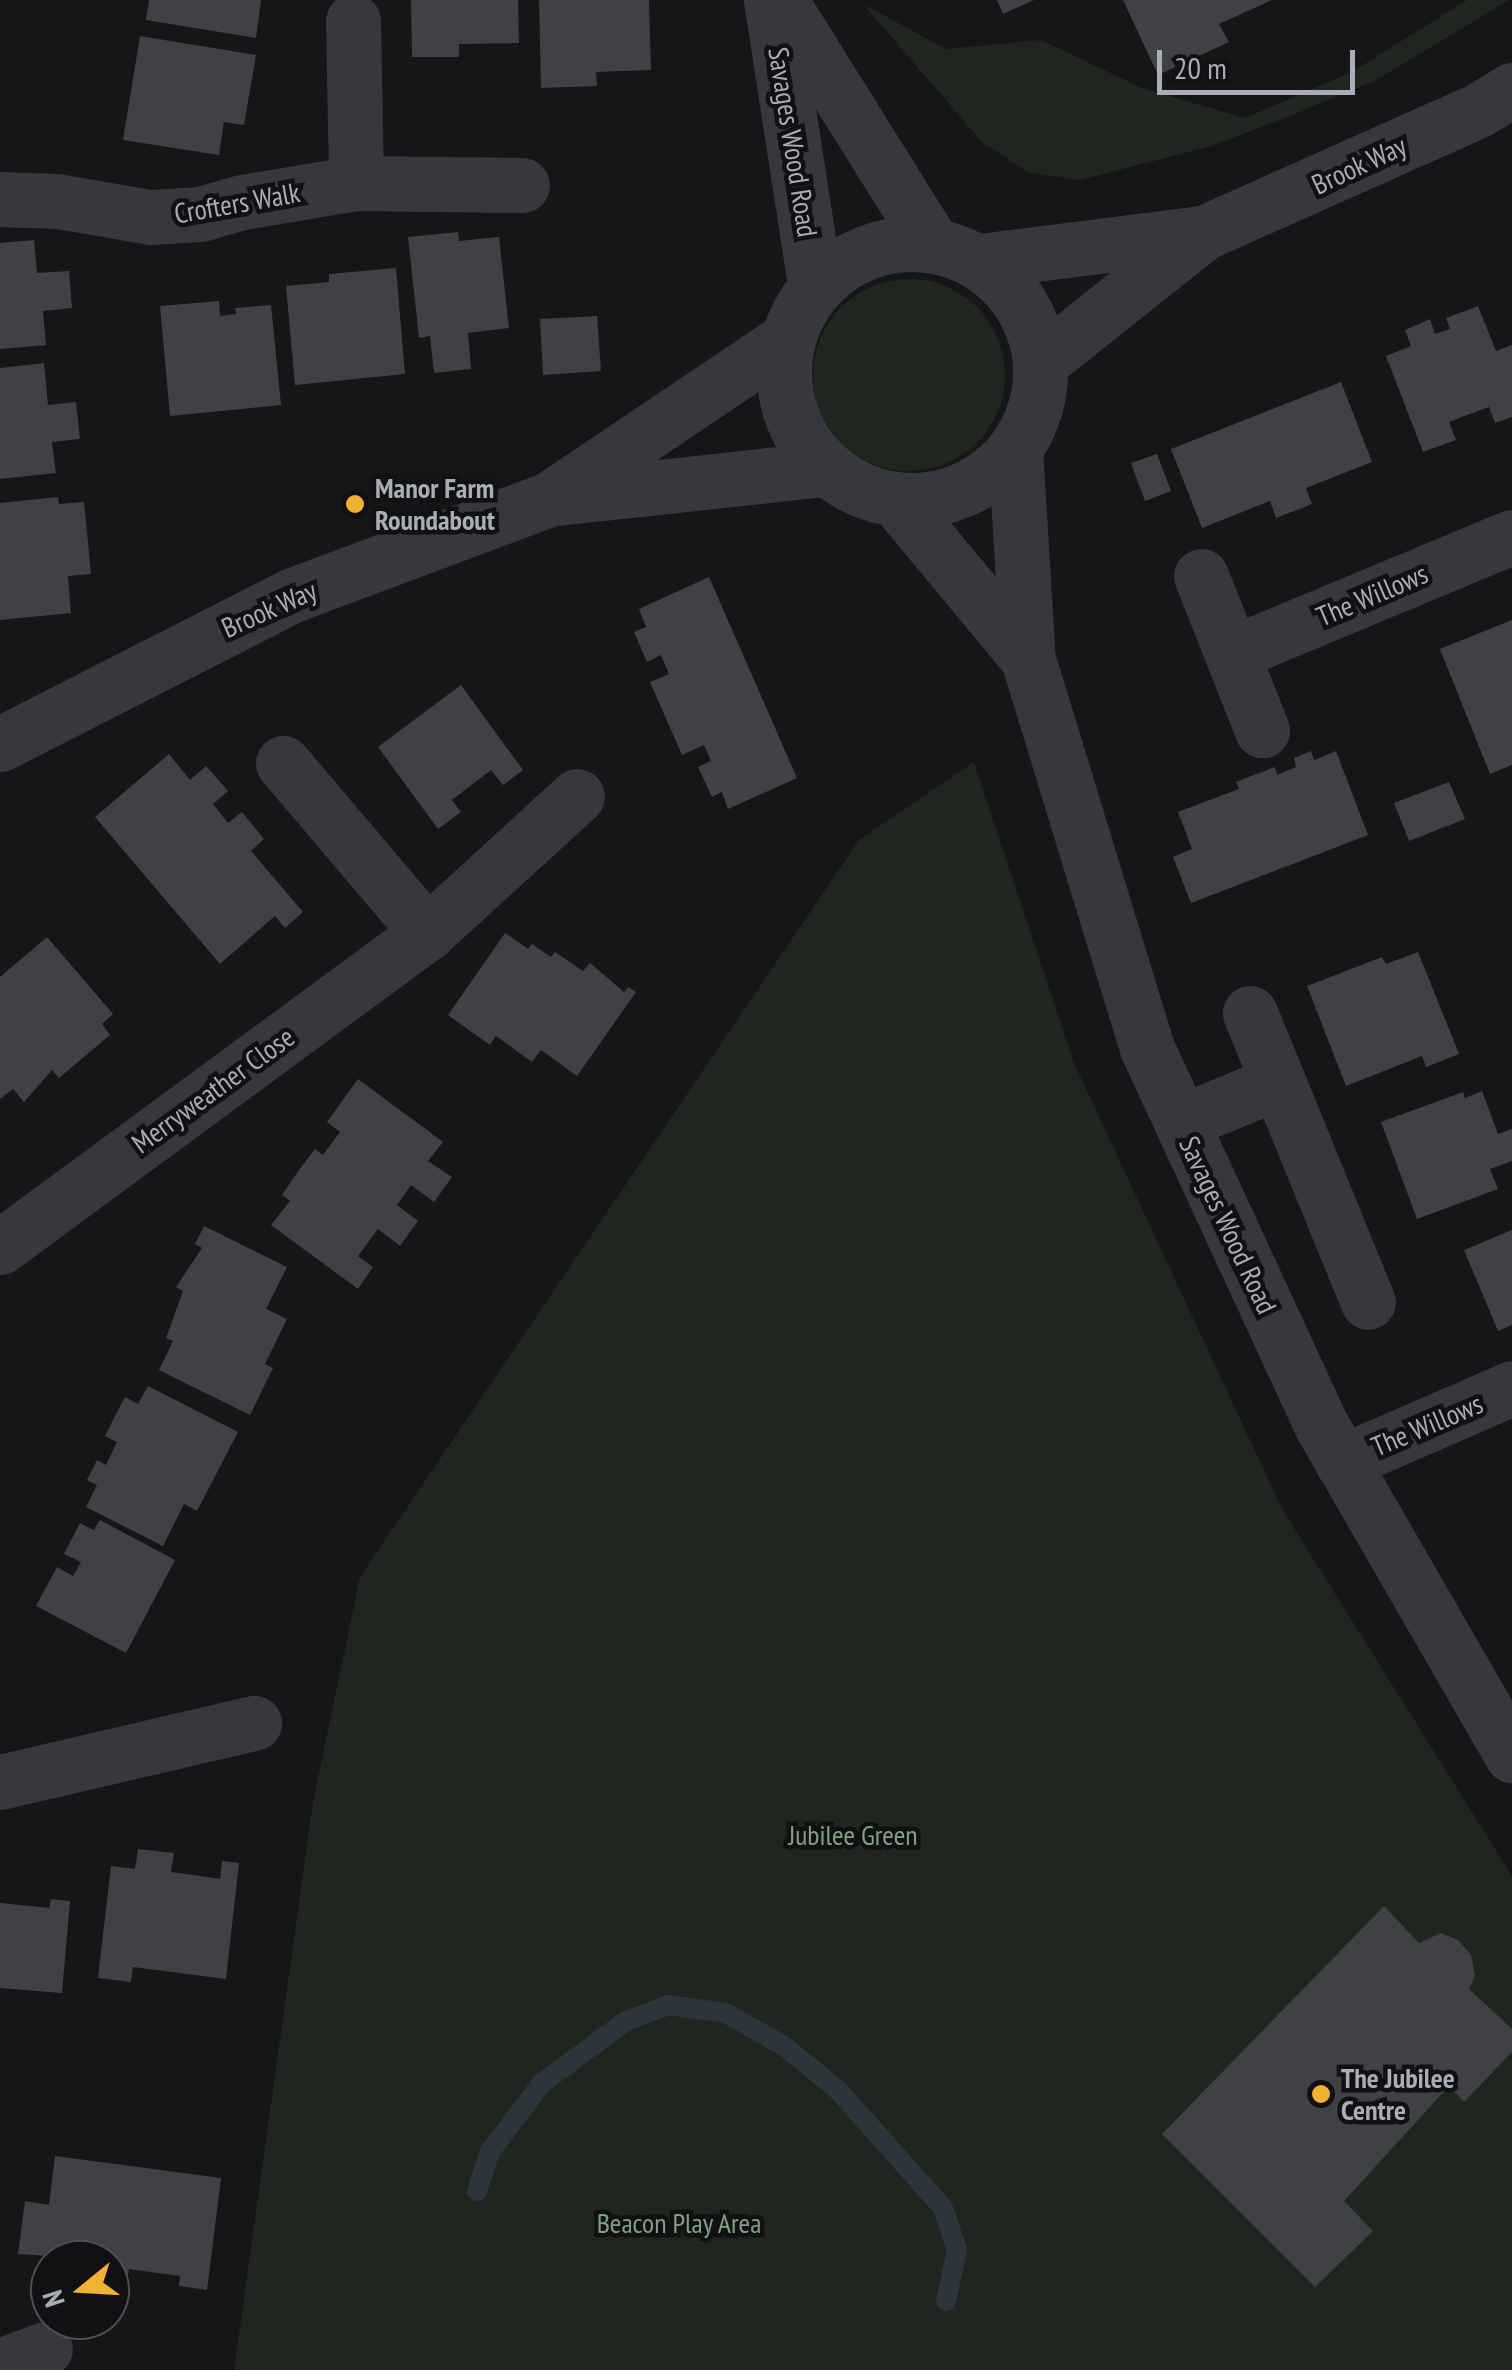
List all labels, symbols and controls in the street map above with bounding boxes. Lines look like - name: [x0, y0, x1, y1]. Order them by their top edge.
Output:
- scale bar: [1162, 30, 1360, 92]
- street label: Savages Wood Road: [761, 44, 825, 240]
- text: 20 m: [1174, 48, 1227, 87]
- street label: Brook Way: [1306, 128, 1412, 202]
- street label: Crofters Walk: [171, 175, 303, 231]
- place label: Manor Farm Roundabout: [375, 471, 495, 537]
- marker: Manor Farm Roundabout: [344, 493, 366, 515]
- street label: The Willows: [1311, 556, 1433, 634]
- street label: Brook Way: [216, 573, 322, 645]
- street label: Merryweather Close: [125, 1020, 301, 1160]
- street label: Savages Wood Road: [1172, 1131, 1284, 1319]
- street label: The Willows: [1366, 1386, 1488, 1464]
- park label: Jubilee Green: [788, 1818, 918, 1852]
- place label: The Jubilee Centre: [1341, 2061, 1455, 2127]
- marker: The Jubilee Centre: [1310, 2083, 1332, 2105]
- park label: Beacon Play Area: [596, 2206, 762, 2240]
- north arrow: [30, 2240, 130, 2340]
- text: N: [33, 2286, 73, 2312]

